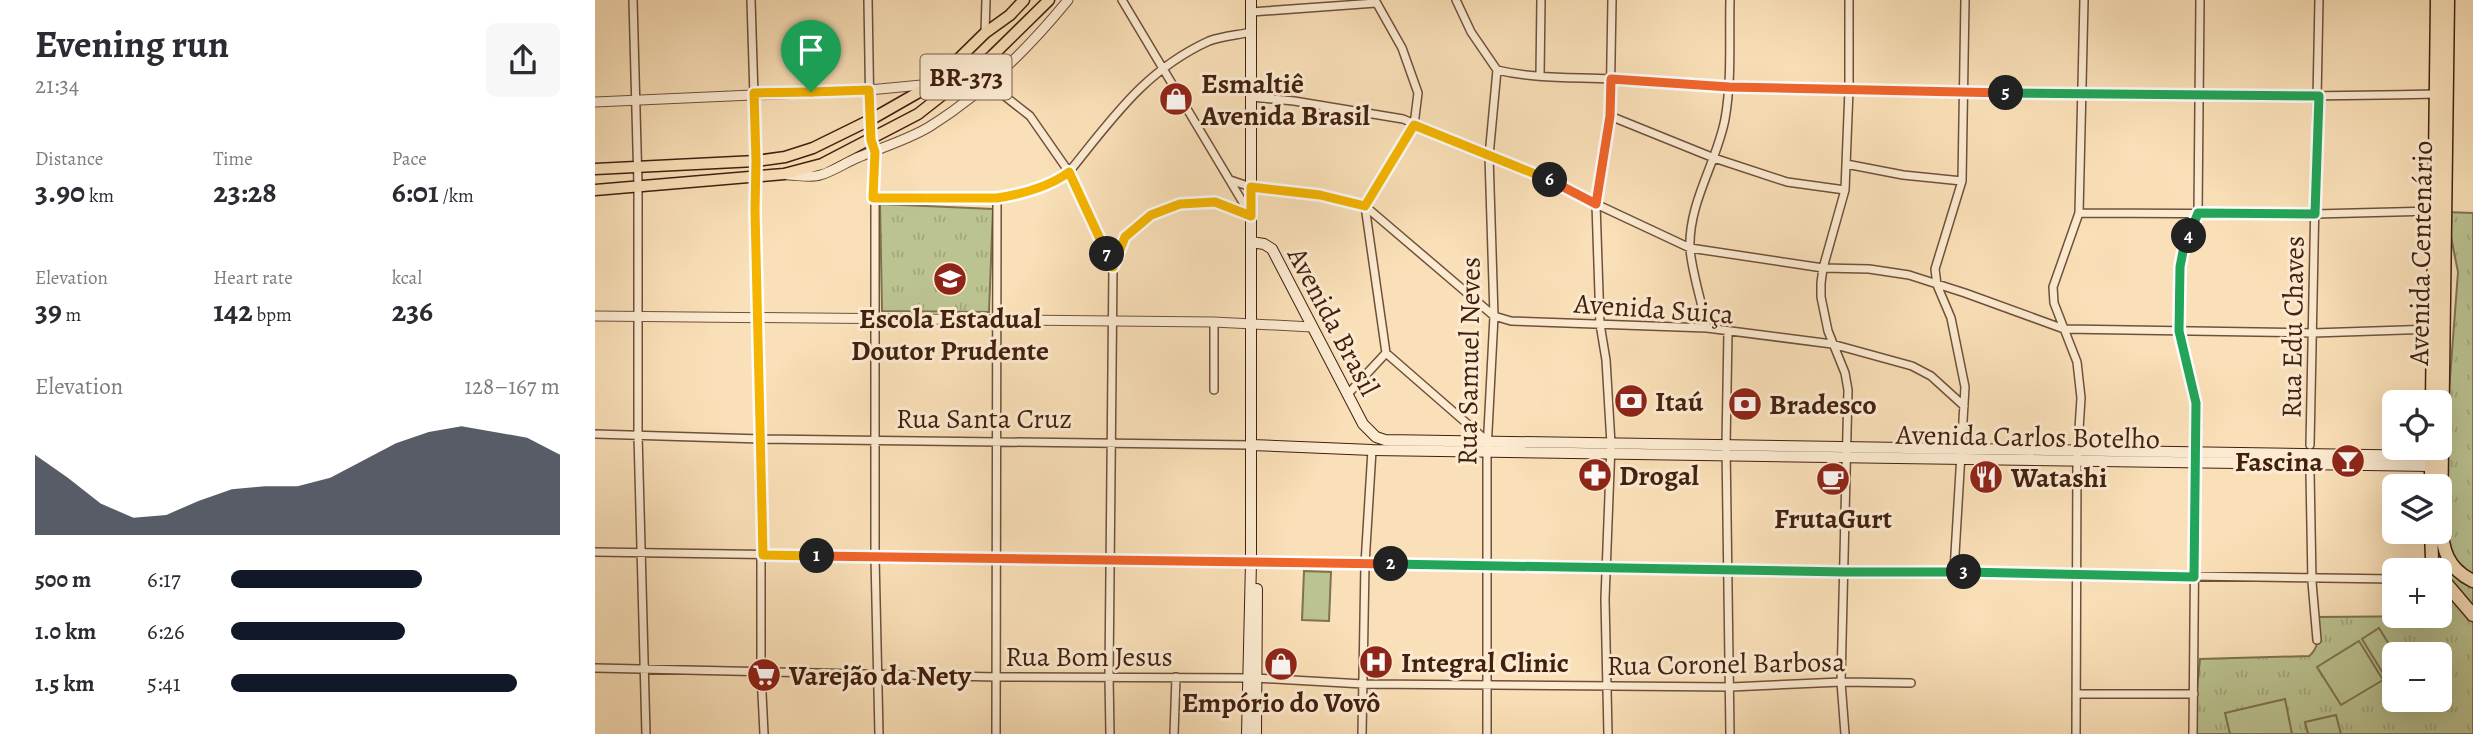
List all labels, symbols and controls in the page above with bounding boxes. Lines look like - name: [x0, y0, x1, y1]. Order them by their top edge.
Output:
- text: Evening run: [35, 18, 229, 70]
- pin: [781, 20, 841, 92]
- button: share: [486, 23, 560, 97]
- icon: arrive: [792, 31, 830, 69]
- road number: BR-373: [921, 54, 1011, 100]
- place label: Esmaltiê Avenida Brasil: [1200, 65, 1371, 135]
- text: 21:34: [35, 70, 79, 101]
- pin: 5: [1989, 76, 2023, 110]
- text: 5: [2001, 79, 2010, 105]
- shop icon: Esmaltiê Avenida Brasil: [1157, 80, 1195, 118]
- street label: Avenida Centenário: [2400, 140, 2442, 367]
- text: Distance: [35, 146, 103, 172]
- text: Time: [213, 146, 253, 172]
- text: Pace: [392, 146, 427, 172]
- pin: 6: [1532, 162, 1567, 198]
- text: 6: [1545, 166, 1554, 192]
- text: 3.90: [35, 172, 85, 212]
- text: 23:28: [213, 172, 277, 212]
- text: 6:01: [392, 172, 439, 212]
- text: km: [85, 183, 114, 209]
- text: /km: [439, 183, 474, 209]
- pin: 4: [2171, 218, 2207, 254]
- text: 4: [2184, 222, 2193, 248]
- street label: Rua Edu Chaves: [2272, 235, 2314, 419]
- pin: 7: [1089, 236, 1125, 272]
- text: 7: [1102, 240, 1111, 266]
- street label: Avenida Brasil: [1278, 240, 1388, 403]
- street label: Rua Samuel Neves: [1448, 256, 1490, 466]
- school or university icon: Escola Estadual Doutor Prudente: [931, 260, 969, 298]
- text: Elevation: [35, 265, 108, 291]
- text: Heart rate: [213, 265, 293, 291]
- text: kcal: [392, 265, 422, 291]
- street label: Avenida Suiça: [1572, 284, 1735, 334]
- text: 39: [35, 291, 62, 331]
- text: 142: [213, 291, 253, 331]
- text: 236: [392, 291, 433, 331]
- place label: Escola Estadual Doutor Prudente: [851, 300, 1049, 370]
- text: m: [62, 302, 81, 328]
- text: bpm: [253, 302, 292, 328]
- text: Elevation: [35, 371, 123, 402]
- text: 128–167 m: [464, 371, 560, 402]
- bank icon: Itaú: [1612, 382, 1650, 420]
- place label: Itaú: [1655, 383, 1704, 421]
- bank icon: Bradesco: [1726, 385, 1764, 423]
- place label: Bradesco: [1769, 386, 1877, 424]
- map controls: [2382, 390, 2452, 712]
- button: locate: [2382, 390, 2452, 460]
- street label: Rua Santa Cruz: [896, 400, 1072, 438]
- street label: Avenida Carlos Botelho: [1895, 416, 2160, 458]
- bar icon: Fascina: [2329, 442, 2367, 480]
- place label: Fascina: [2235, 443, 2323, 481]
- pharmacy icon: Drogal: [1576, 456, 1614, 494]
- place label: Drogal: [1619, 457, 1699, 495]
- restaurant icon: Watashi: [1967, 458, 2005, 496]
- place label: Watashi: [2010, 459, 2107, 497]
- cafe icon: FrutaGurt: [1814, 460, 1852, 498]
- button: layers: [2382, 474, 2452, 544]
- place label: FrutaGurt: [1774, 500, 1892, 538]
- pin: 1: [799, 538, 835, 574]
- text: 1: [813, 542, 820, 568]
- pin: 2: [1373, 546, 1409, 582]
- text: 2: [1386, 550, 1395, 576]
- pin: 3: [1947, 554, 1981, 590]
- text: 3: [1959, 558, 1968, 584]
- button: +: [2382, 558, 2452, 628]
- text: 500 m: [35, 564, 91, 595]
- text: 6:17: [147, 564, 181, 595]
- text: 1.0 km: [35, 616, 96, 647]
- text: 6:26: [147, 616, 185, 647]
- street label: Rua Bom Jesus: [1005, 638, 1173, 676]
- button: −: [2382, 642, 2452, 712]
- hospital icon: Integral Clinic: [1357, 643, 1395, 681]
- street label: Rua Coronel Barbosa: [1606, 643, 1846, 685]
- place label: Integral Clinic: [1401, 644, 1569, 682]
- shop icon: Empório do Vovô: [1262, 645, 1300, 683]
- supermarket icon: Varejão da Nety: [745, 656, 783, 694]
- place label: Varejão da Nety: [788, 657, 972, 695]
- text: 1.5 km: [35, 668, 95, 699]
- text: 5:41: [147, 668, 181, 699]
- place label: Empório do Vovô: [1182, 684, 1380, 722]

